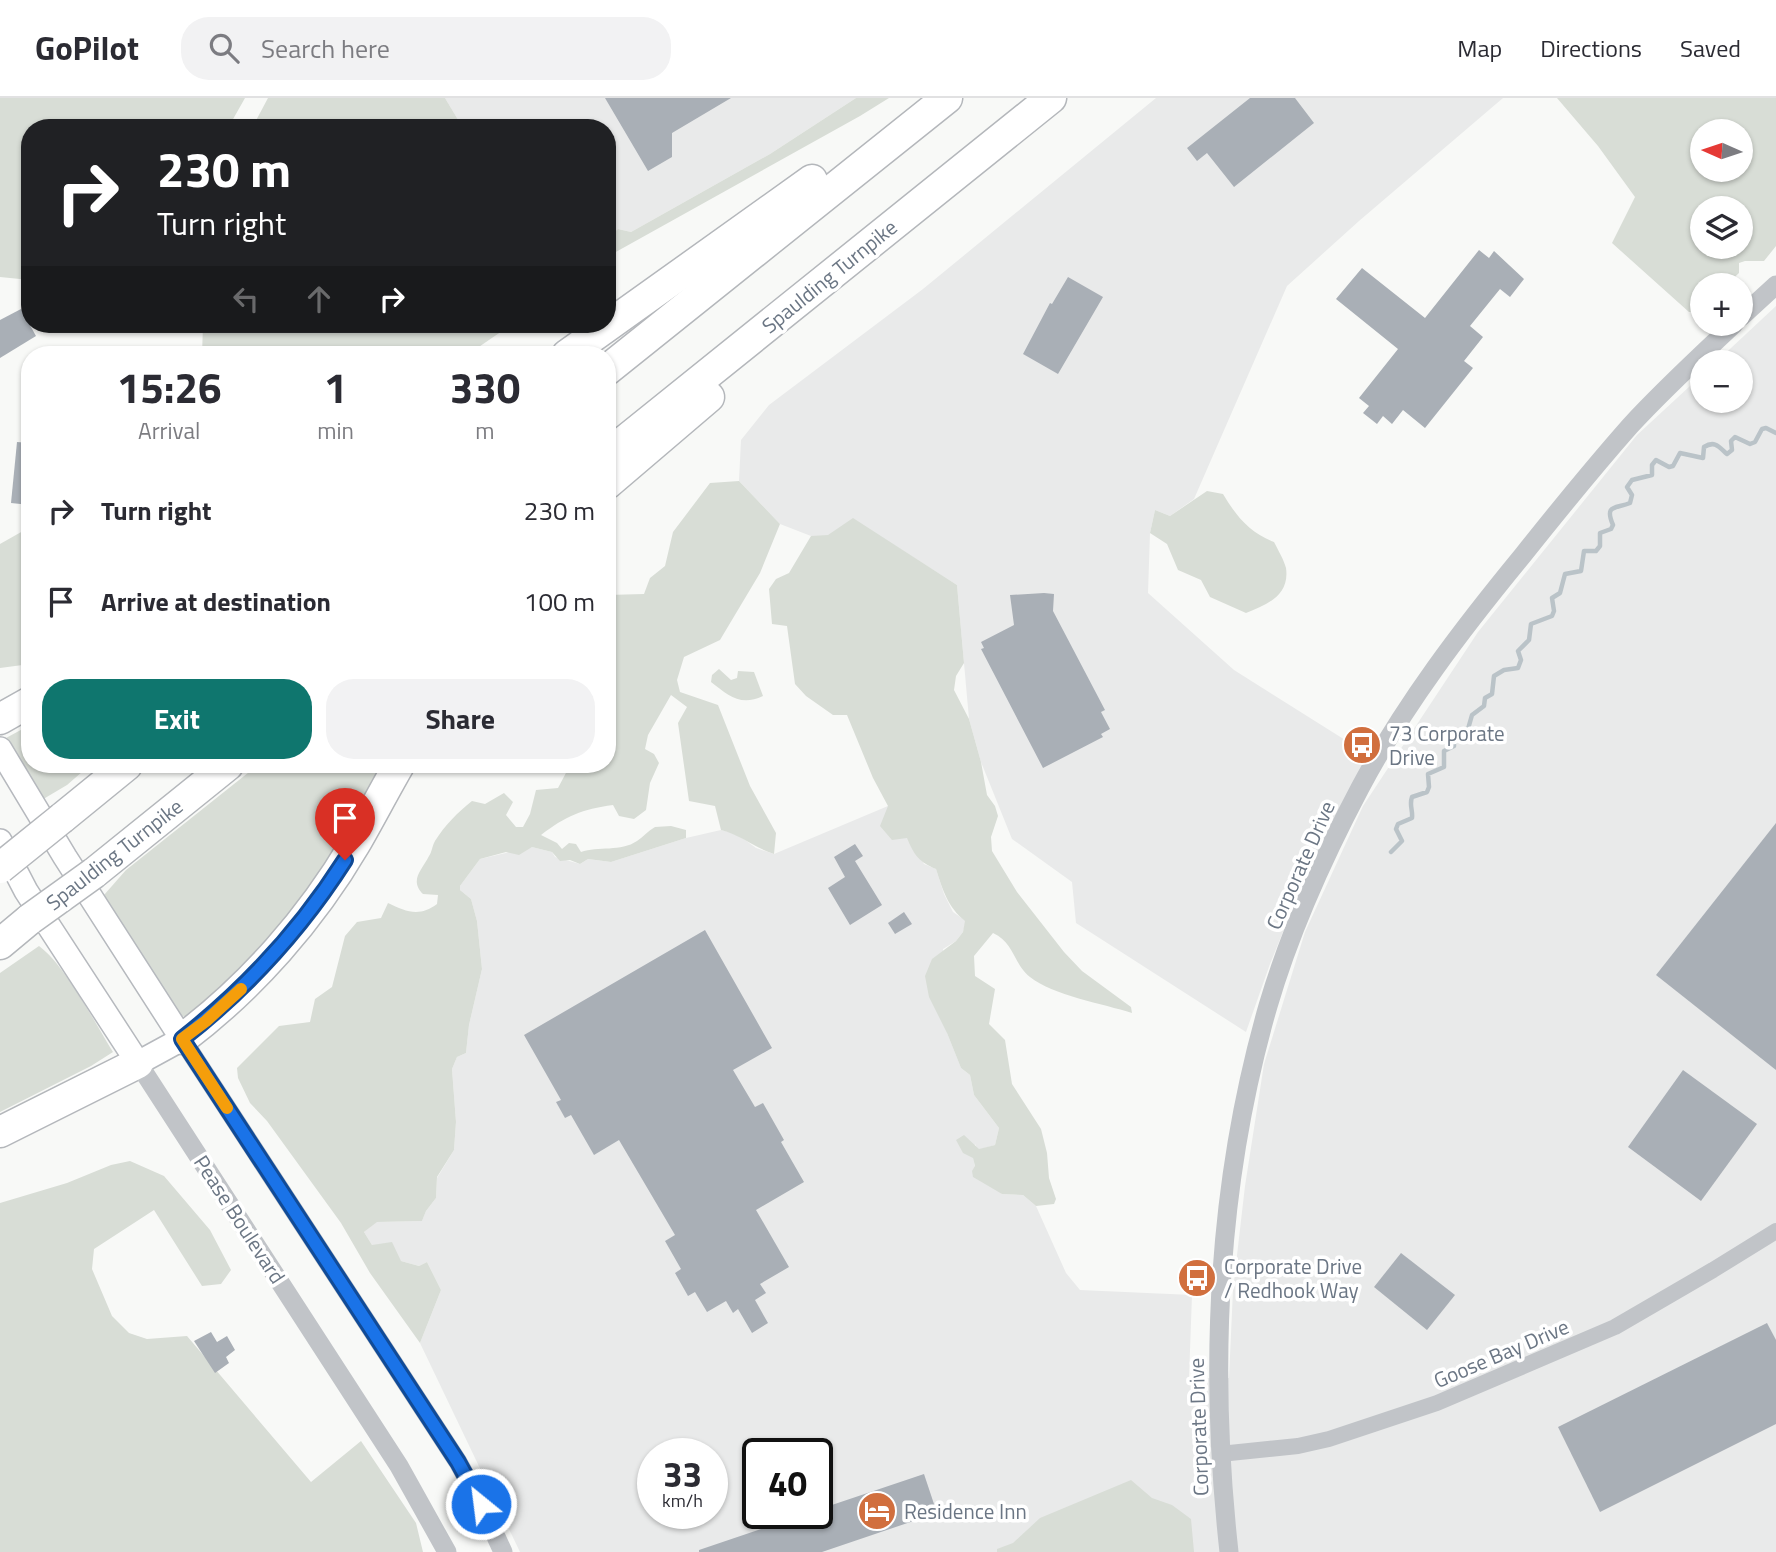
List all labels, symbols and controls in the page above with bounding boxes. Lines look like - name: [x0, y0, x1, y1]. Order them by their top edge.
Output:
- search box: [181, 17, 671, 80]
- text: GoPilot: [35, 23, 139, 73]
- icon: search: [205, 29, 243, 67]
- text: Search here: [261, 29, 390, 68]
- text: Map: [1457, 30, 1502, 66]
- text: Directions: [1540, 30, 1642, 66]
- text: Saved: [1680, 30, 1741, 66]
- north arrow: [1690, 119, 1754, 182]
- map controls: [1690, 119, 1753, 413]
- text: 230 m: [157, 131, 291, 206]
- icon: right: [42, 147, 133, 238]
- button: layers: [1690, 196, 1753, 259]
- text: Turn right: [157, 199, 286, 247]
- street label: Spaulding Turnpike: [754, 211, 904, 341]
- button: +: [1690, 273, 1753, 336]
- icon: left: [227, 280, 265, 318]
- icon: ahead: [300, 280, 338, 318]
- icon: right: [373, 280, 411, 318]
- button: −: [1690, 350, 1753, 413]
- text: 15:26: [117, 355, 222, 419]
- text: 1: [324, 355, 347, 419]
- text: 330: [450, 355, 520, 419]
- text: Arrival: [138, 413, 200, 448]
- text: min: [317, 413, 354, 448]
- text: m: [475, 413, 495, 448]
- text: Turn right: [101, 491, 212, 530]
- text: 230 m: [524, 491, 595, 530]
- icon: right: [42, 492, 80, 530]
- text: Arrive at destination: [101, 582, 331, 621]
- text: 100 m: [524, 582, 595, 621]
- icon: arrive: [42, 583, 80, 621]
- button: Exit: [42, 679, 312, 759]
- button: Share: [326, 679, 595, 759]
- place label: 73 Corporate Drive: [1389, 717, 1505, 773]
- bus stop icon: 73 Corporate Drive: [1341, 724, 1383, 766]
- pin: [315, 788, 375, 860]
- street label: Spaulding Turnpike: [39, 790, 189, 918]
- street label: Corporate Drive: [1257, 795, 1343, 935]
- icon: arrive: [326, 799, 364, 837]
- street label: Pease Boulevard: [186, 1148, 294, 1290]
- place label: Corporate Drive / Redhook Way: [1224, 1250, 1362, 1306]
- bus stop icon: Corporate Drive / Redhook Way: [1176, 1257, 1218, 1299]
- street label: Goose Bay Drive: [1428, 1310, 1574, 1396]
- street label: Corporate Drive: [1180, 1357, 1216, 1497]
- speed limit sign: 40: [742, 1438, 833, 1529]
- text: 33: [663, 1447, 702, 1501]
- position arrow: [444, 1467, 518, 1541]
- text: km/h: [662, 1487, 703, 1514]
- hotel icon: Residence Inn: [856, 1490, 898, 1532]
- place label: Residence Inn: [904, 1495, 1027, 1527]

